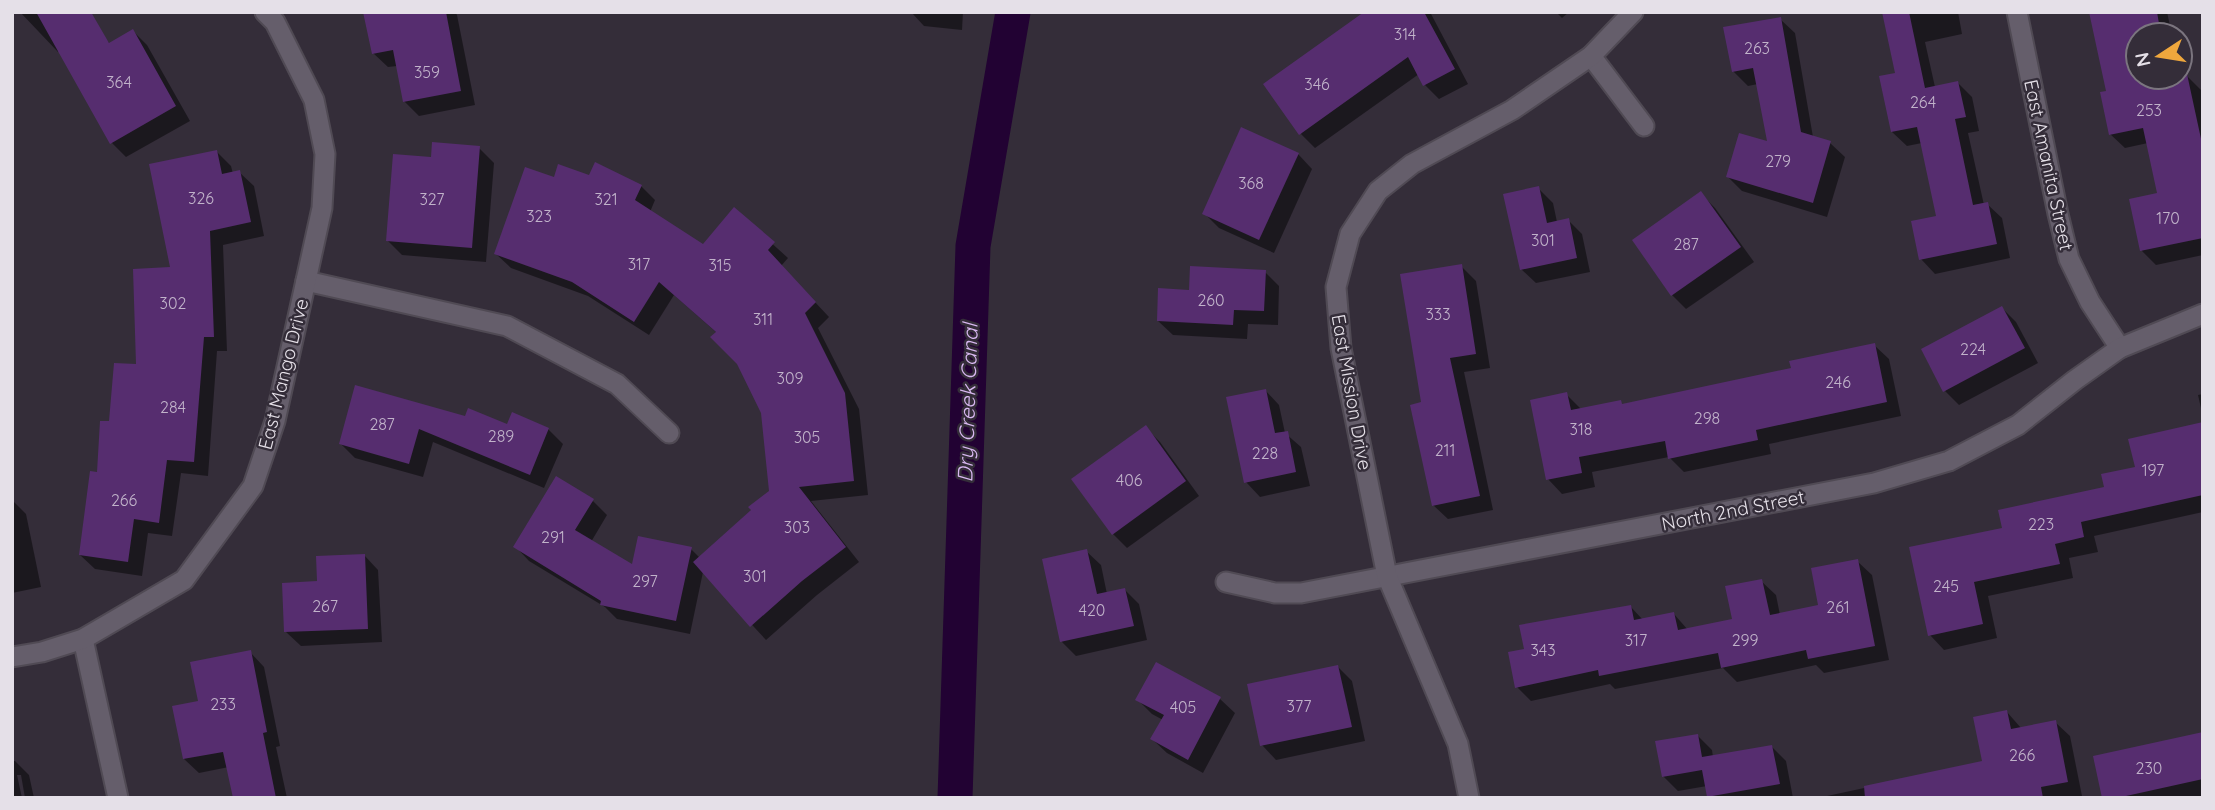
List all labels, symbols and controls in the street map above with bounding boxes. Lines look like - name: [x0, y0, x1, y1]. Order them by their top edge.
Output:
- north arrow: [2124, 21, 2194, 91]
- house number: 314: [1394, 24, 1416, 44]
- house number: 263: [1744, 38, 1770, 58]
- text: N: [2129, 50, 2156, 69]
- house number: 359: [414, 62, 440, 82]
- house number: 364: [106, 72, 132, 92]
- house number: 346: [1304, 74, 1330, 94]
- street label: East Amanita Street: [2019, 77, 2079, 253]
- house number: 264: [1910, 92, 1936, 112]
- house number: 253: [2136, 100, 2162, 120]
- house number: 279: [1765, 151, 1791, 171]
- house number: 368: [1238, 173, 1264, 193]
- house number: 326: [188, 188, 214, 208]
- house number: 327: [419, 189, 445, 209]
- house number: 321: [594, 189, 618, 209]
- house number: 323: [526, 206, 552, 226]
- house number: 170: [2156, 208, 2180, 228]
- house number: 301: [1531, 230, 1555, 250]
- house number: 287: [1673, 234, 1699, 254]
- house number: 317: [628, 254, 650, 274]
- house number: 315: [708, 255, 732, 275]
- house number: 260: [1198, 290, 1225, 310]
- house number: 302: [160, 293, 187, 313]
- street label: East Mango Drive: [253, 296, 313, 452]
- house number: 333: [1425, 304, 1451, 324]
- house number: 311: [753, 309, 773, 329]
- street label: East Mission Drive: [1326, 312, 1378, 472]
- water label: Dry Creek Canal: [951, 321, 983, 483]
- house number: 224: [1960, 339, 1986, 359]
- house number: 309: [777, 368, 803, 388]
- house number: 246: [1825, 372, 1851, 392]
- house number: 284: [160, 397, 186, 417]
- house number: 298: [1694, 408, 1720, 428]
- house number: 287: [369, 414, 395, 434]
- house number: 318: [1570, 419, 1592, 439]
- house number: 289: [488, 426, 514, 446]
- house number: 305: [794, 427, 820, 447]
- house number: 211: [1435, 440, 1455, 460]
- house number: 228: [1252, 443, 1278, 463]
- house number: 197: [2142, 460, 2164, 480]
- house number: 406: [1116, 470, 1143, 490]
- street label: North 2nd Street: [1659, 484, 1807, 536]
- house number: 266: [111, 490, 137, 510]
- house number: 223: [2028, 514, 2054, 534]
- house number: 303: [784, 517, 810, 537]
- house number: 291: [541, 527, 565, 547]
- house number: 301: [743, 566, 767, 586]
- house number: 297: [632, 571, 658, 591]
- house number: 245: [1933, 576, 1959, 596]
- house number: 267: [312, 596, 338, 616]
- house number: 261: [1826, 597, 1850, 617]
- house number: 420: [1079, 600, 1105, 620]
- house number: 317: [1625, 630, 1647, 650]
- house number: 299: [1732, 630, 1758, 650]
- house number: 343: [1530, 640, 1556, 660]
- house number: 233: [210, 694, 236, 714]
- house number: 377: [1287, 696, 1311, 716]
- house number: 405: [1170, 697, 1196, 717]
- house number: 266: [2009, 745, 2035, 765]
- house number: 230: [2136, 758, 2162, 778]

